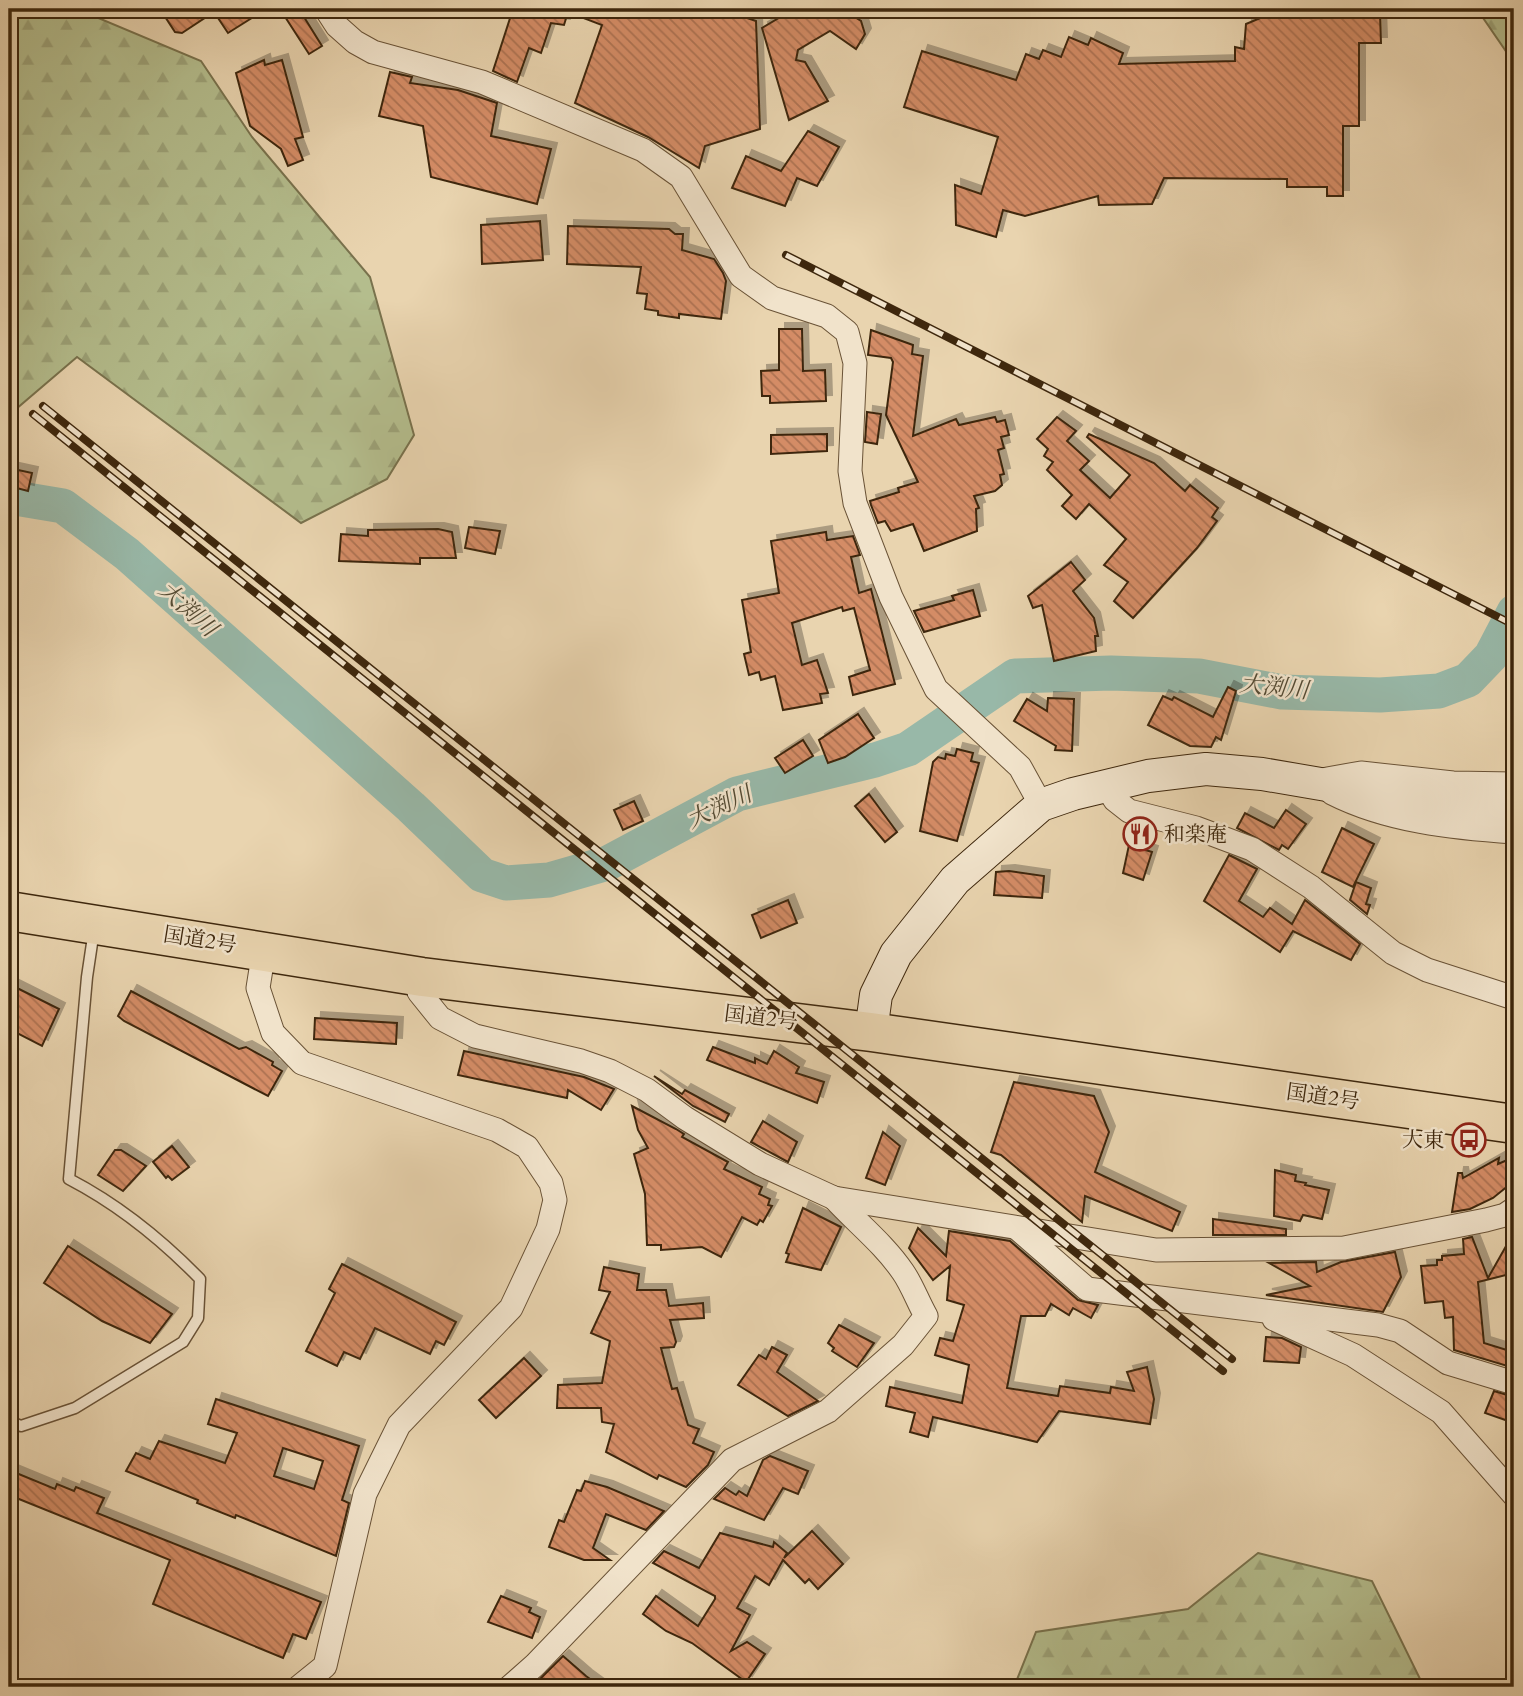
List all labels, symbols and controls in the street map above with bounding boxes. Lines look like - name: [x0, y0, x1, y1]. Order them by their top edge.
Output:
- water label: 大渕川: [152, 574, 226, 646]
- water label: 大渕川: [1238, 668, 1313, 706]
- water label: 大渕川: [681, 777, 760, 836]
- restaurant icon: 和楽庵: [1121, 815, 1159, 853]
- place label: 和楽庵: [1164, 820, 1227, 849]
- street label: 国道2号: [161, 920, 239, 960]
- street label: 国道2号: [723, 999, 799, 1037]
- street label: 国道2号: [1284, 1078, 1362, 1116]
- bus stop icon: 大東: [1450, 1121, 1488, 1159]
- place label: 大東: [1402, 1126, 1444, 1155]

